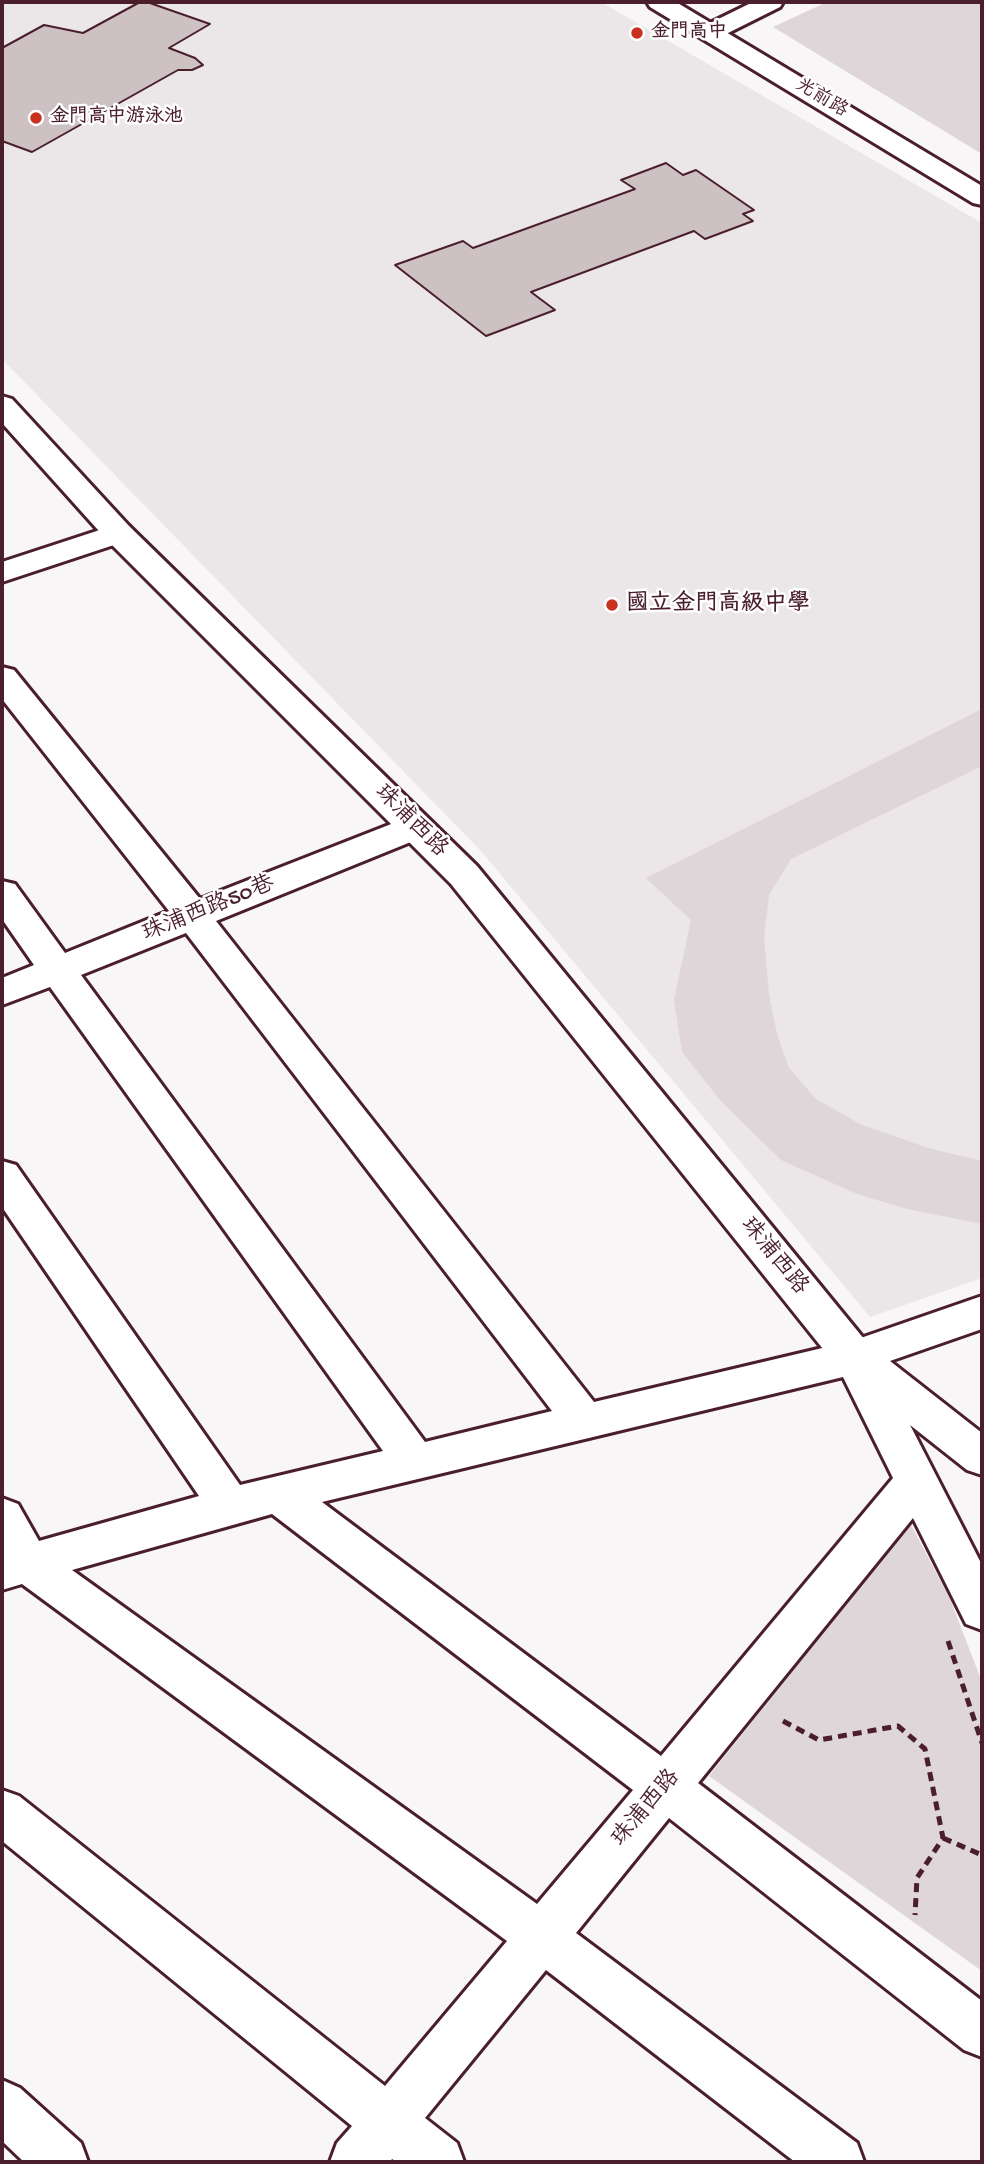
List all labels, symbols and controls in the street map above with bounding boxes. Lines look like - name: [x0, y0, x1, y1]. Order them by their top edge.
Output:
- place label: 金門高中: [651, 22, 727, 44]
- marker: 金門高中: [629, 25, 645, 41]
- street label: 光前路: [791, 75, 851, 123]
- place label: 金門高中游泳池: [50, 107, 183, 129]
- marker: 金門高中游泳池: [28, 110, 44, 126]
- place label: 國立金門高級中學: [626, 591, 810, 619]
- marker: 國立金門高級中學: [604, 597, 620, 613]
- street label: 珠浦西路: [368, 780, 452, 864]
- street label: 珠浦西路50巷: [139, 871, 279, 949]
- street label: 珠浦西路: [733, 1213, 813, 1301]
- street label: 珠浦西路: [607, 1765, 687, 1853]

